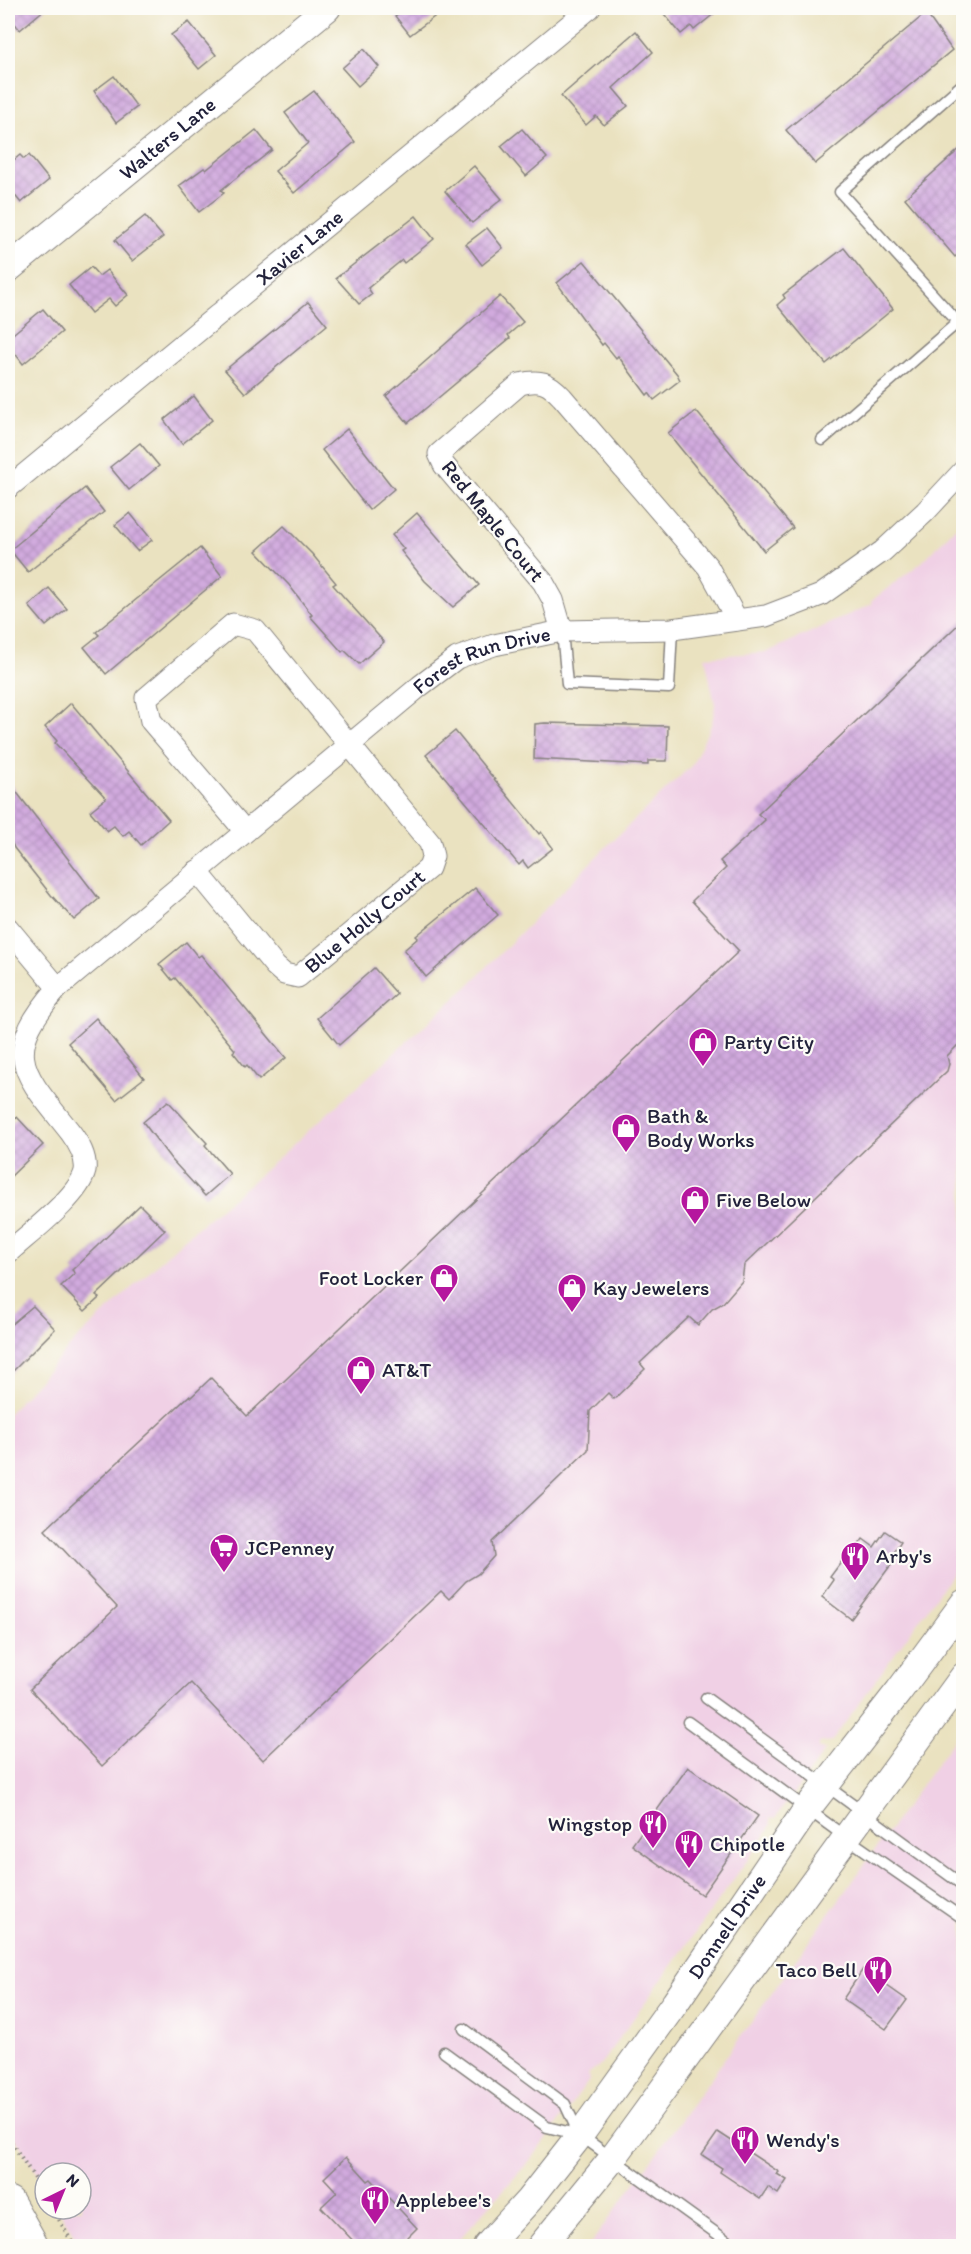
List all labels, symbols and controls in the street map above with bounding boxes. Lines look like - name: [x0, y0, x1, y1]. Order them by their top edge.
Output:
- street label: Walters Lane: [114, 91, 220, 185]
- street label: Xavier Lane: [251, 204, 348, 290]
- street label: Red Maple Court: [437, 455, 550, 587]
- street label: Forest Run Drive: [407, 621, 552, 699]
- street label: Blue Holly Court: [299, 864, 430, 978]
- shop icon: Party City: [687, 1026, 719, 1068]
- place label: Party City: [724, 1029, 814, 1054]
- place label: Bath & Body Works: [647, 1103, 755, 1152]
- shop icon: Bath & Body Works: [610, 1112, 642, 1154]
- shop icon: Five Below: [679, 1184, 711, 1226]
- place label: Five Below: [716, 1187, 811, 1212]
- shop icon: Foot Locker: [428, 1262, 460, 1304]
- place label: Foot Locker: [319, 1265, 424, 1290]
- shop icon: Kay Jewelers: [556, 1272, 588, 1314]
- place label: Kay Jewelers: [593, 1275, 709, 1300]
- shop icon: AT&T: [345, 1354, 377, 1396]
- place label: AT&T: [382, 1357, 432, 1382]
- supermarket icon: JCPenney: [208, 1532, 240, 1574]
- place label: JCPenney: [245, 1535, 334, 1560]
- restaurant icon: Arby's: [839, 1540, 871, 1582]
- place label: Arby's: [876, 1543, 932, 1568]
- restaurant icon: Wingstop: [637, 1808, 669, 1850]
- place label: Wingstop: [548, 1811, 632, 1836]
- restaurant icon: Chipotle: [673, 1828, 705, 1870]
- place label: Chipotle: [710, 1831, 785, 1856]
- street label: Donnell Drive: [682, 1869, 771, 1983]
- restaurant icon: Taco Bell: [862, 1954, 894, 1996]
- place label: Taco Bell: [776, 1957, 857, 1982]
- restaurant icon: Wendy's: [729, 2124, 761, 2166]
- place label: Wendy's: [766, 2127, 840, 2152]
- north arrow: [33, 2161, 93, 2221]
- text: N: [62, 2170, 83, 2191]
- restaurant icon: Applebee's: [359, 2184, 391, 2226]
- place label: Applebee's: [396, 2187, 491, 2212]

